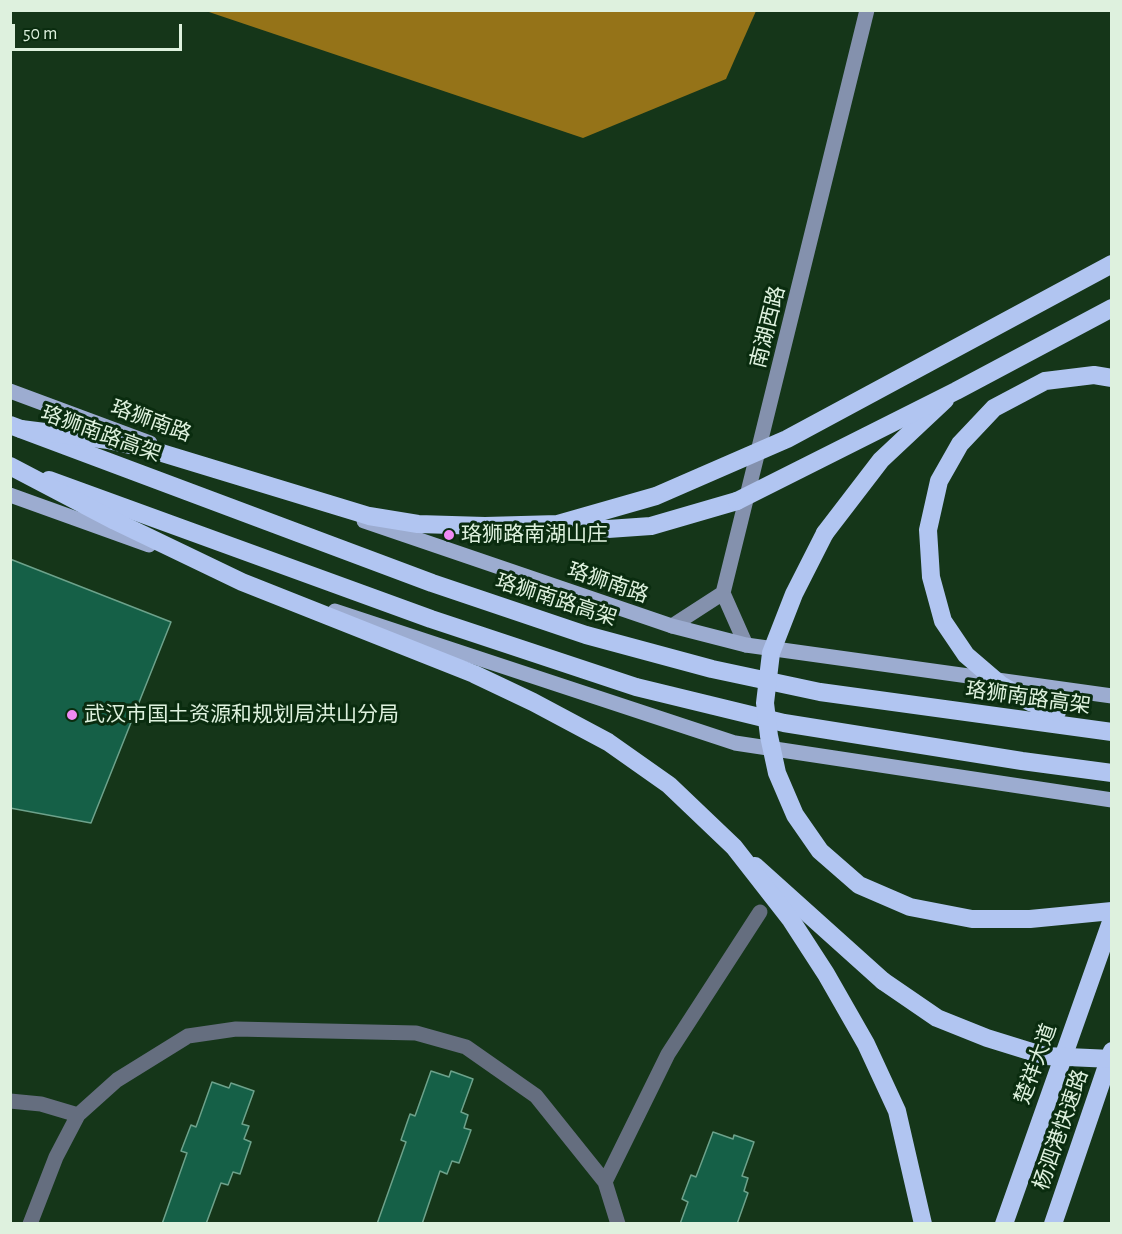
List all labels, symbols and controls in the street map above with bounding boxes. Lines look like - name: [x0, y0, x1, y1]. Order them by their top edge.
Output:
- scale bar: [15, 12, 184, 50]
- text: 50 m: [23, 25, 57, 43]
- street label: 南湖西路: [746, 283, 790, 371]
- street label: 珞狮南路: [107, 395, 195, 447]
- street label: 珞狮南路高架: [37, 401, 165, 467]
- place label: 珞狮路南湖山庄: [461, 522, 608, 548]
- marker: 珞狮路南湖山庄: [442, 528, 456, 542]
- street label: 珞狮南路: [564, 557, 652, 609]
- street label: 珞狮南路高架: [492, 569, 620, 631]
- street label: 珞狮南路高架: [964, 677, 1092, 719]
- place label: 武汉市国土资源和规划局洪山分局: [84, 702, 399, 728]
- marker: 武汉市国土资源和规划局洪山分局: [65, 708, 79, 722]
- street label: 楚祥大道: [1010, 1020, 1062, 1108]
- street label: 杨泗港快速路: [1029, 1066, 1093, 1194]

